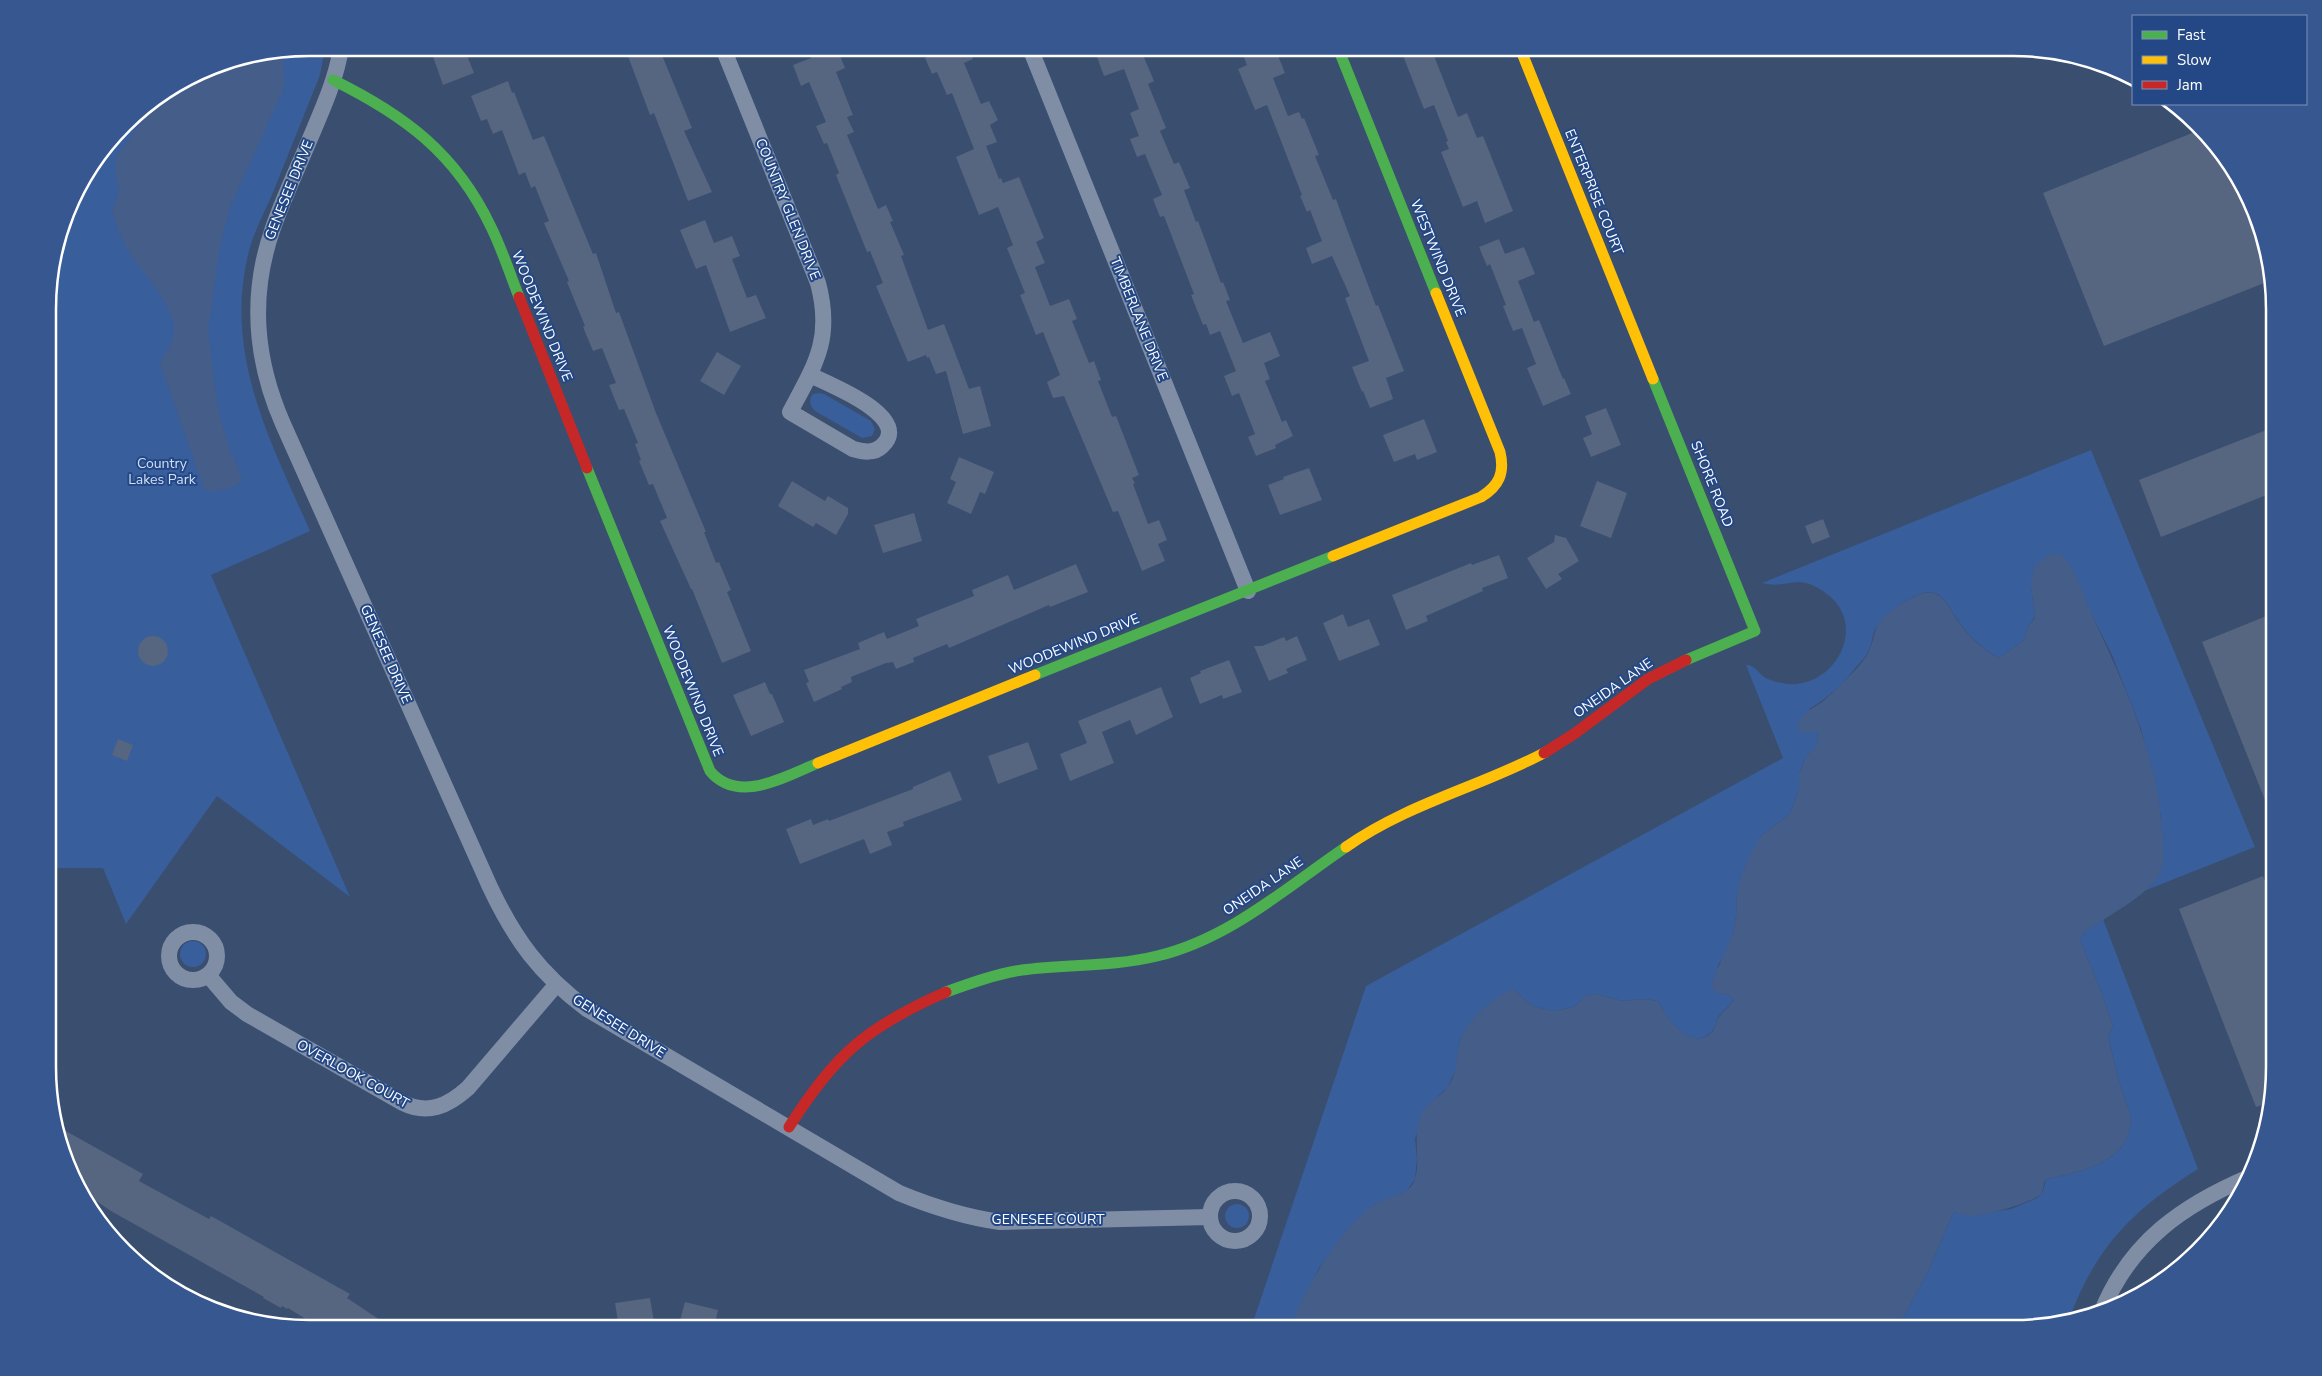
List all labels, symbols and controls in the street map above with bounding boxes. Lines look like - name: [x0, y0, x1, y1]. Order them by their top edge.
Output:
- legend: [2132, 15, 2307, 105]
- text: Fast: [2177, 25, 2206, 45]
- text: Slow: [2177, 50, 2212, 70]
- text: Jam: [2176, 75, 2203, 95]
- street label: ENTERPRISE COURT: [1560, 126, 1628, 258]
- street label: COUNTRY GLEN DRIVE: [751, 135, 825, 283]
- street label: GENESEE DRIVE: [260, 137, 318, 243]
- street label: WESTWIND DRIVE: [1406, 197, 1470, 319]
- street label: WOODEWIND DRIVE: [507, 248, 577, 384]
- street label: TIMBERLANE DRIVE: [1106, 254, 1172, 384]
- street label: SHORE ROAD: [1686, 438, 1738, 530]
- park label: Country Lakes Park: [128, 454, 197, 489]
- street label: GENESEE DRIVE: [356, 602, 416, 706]
- street label: WOODEWIND DRIVE: [1006, 609, 1142, 679]
- street label: WOODEWIND DRIVE: [658, 623, 728, 759]
- street label: ONEIDA LANE: [1569, 654, 1657, 722]
- street label: ONEIDA LANE: [1219, 852, 1307, 920]
- street label: GENESEE DRIVE: [569, 990, 669, 1062]
- street label: OVERLOOK COURT: [293, 1035, 413, 1113]
- street label: GENESEE COURT: [992, 1210, 1105, 1229]

